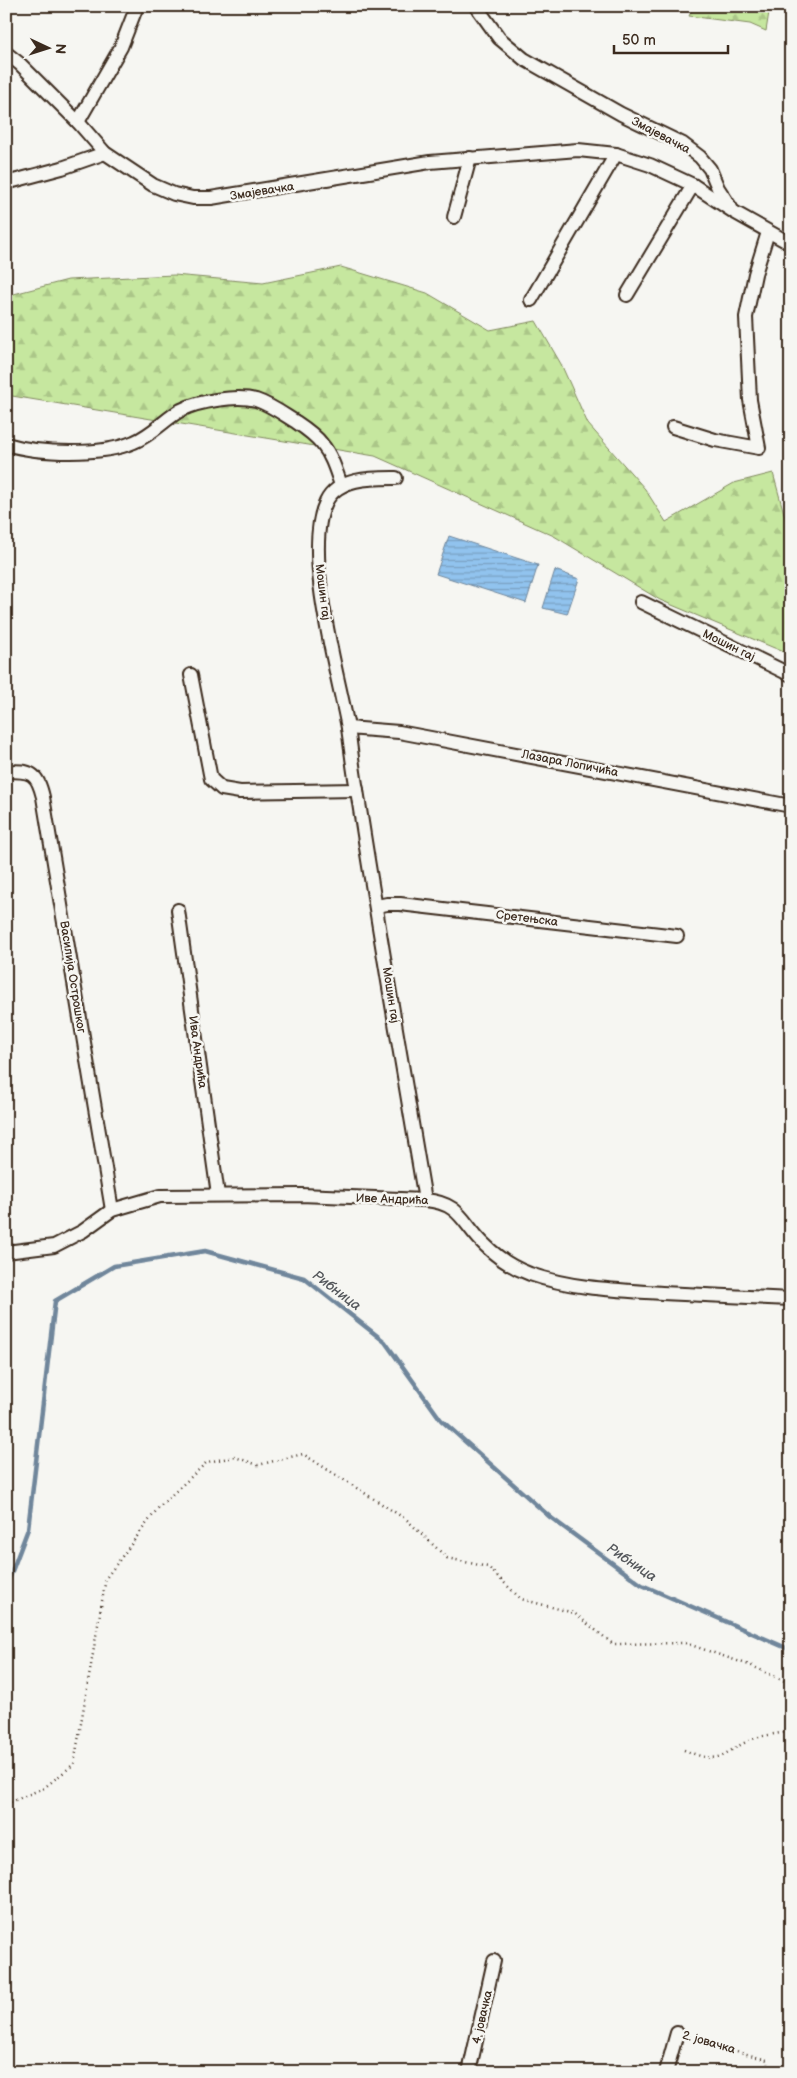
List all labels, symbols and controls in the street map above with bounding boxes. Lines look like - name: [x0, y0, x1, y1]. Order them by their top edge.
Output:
- north arrow: [22, 22, 72, 72]
- scale bar: [614, 22, 728, 54]
- text: 50 m: [622, 31, 656, 50]
- text: N: [52, 43, 69, 55]
- street label: Змајевачка: [629, 114, 693, 157]
- street label: Змајевачка: [229, 179, 295, 204]
- street label: Мошин гај: [312, 563, 333, 621]
- street label: Мошин гај: [700, 626, 758, 665]
- street label: Лазара Лопичића: [519, 747, 620, 780]
- street label: Сретењска: [495, 907, 559, 930]
- street label: Василија Острошког: [56, 920, 89, 1035]
- street label: Мошин гај: [379, 966, 402, 1024]
- street label: Ива Андрића: [185, 1015, 210, 1089]
- street label: Иве Андрића: [355, 1191, 429, 1208]
- water label: Рибница: [309, 1267, 364, 1314]
- water label: Рибница: [604, 1540, 660, 1585]
- street label: 4. јовачка: [469, 1989, 496, 2045]
- street label: 2. јовачка: [681, 2028, 737, 2057]

